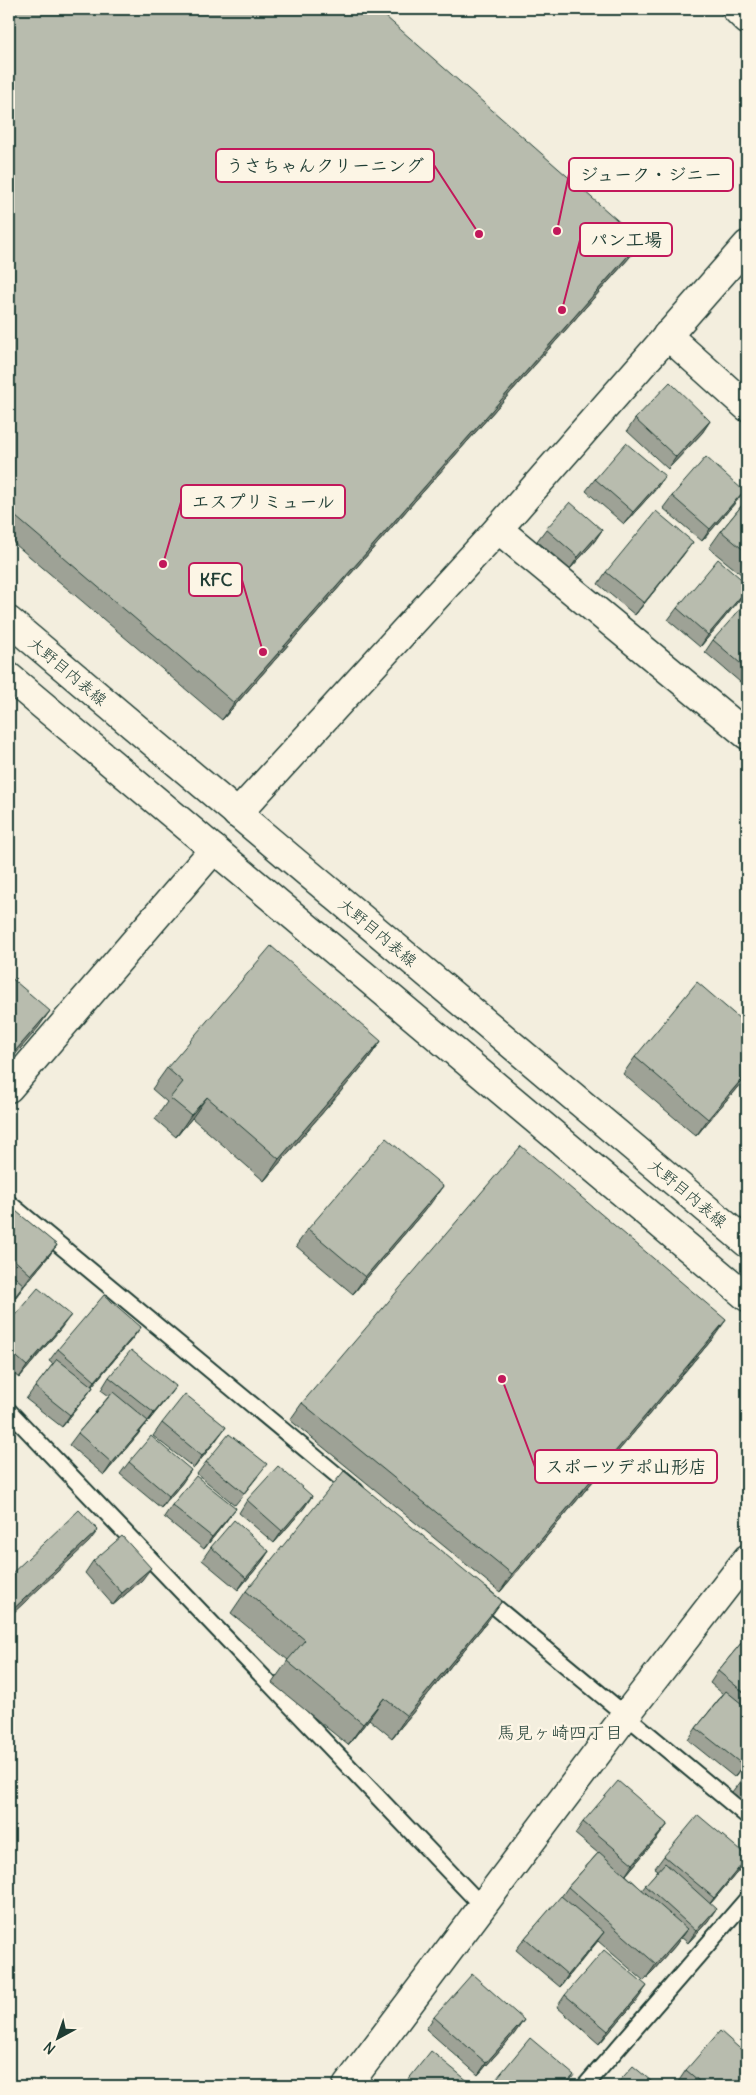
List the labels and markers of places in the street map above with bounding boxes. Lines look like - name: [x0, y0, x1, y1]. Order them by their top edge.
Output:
- callout: うさちゃんクリーニング: [216, 149, 434, 182]
- callout: ジューク・ジニー: [569, 158, 733, 191]
- callout: パン工場: [580, 223, 672, 256]
- callout: エスプリミュール: [181, 485, 345, 518]
- callout: KFC: [189, 563, 242, 596]
- callout: スポーツデポ山形店: [535, 1450, 717, 1483]

